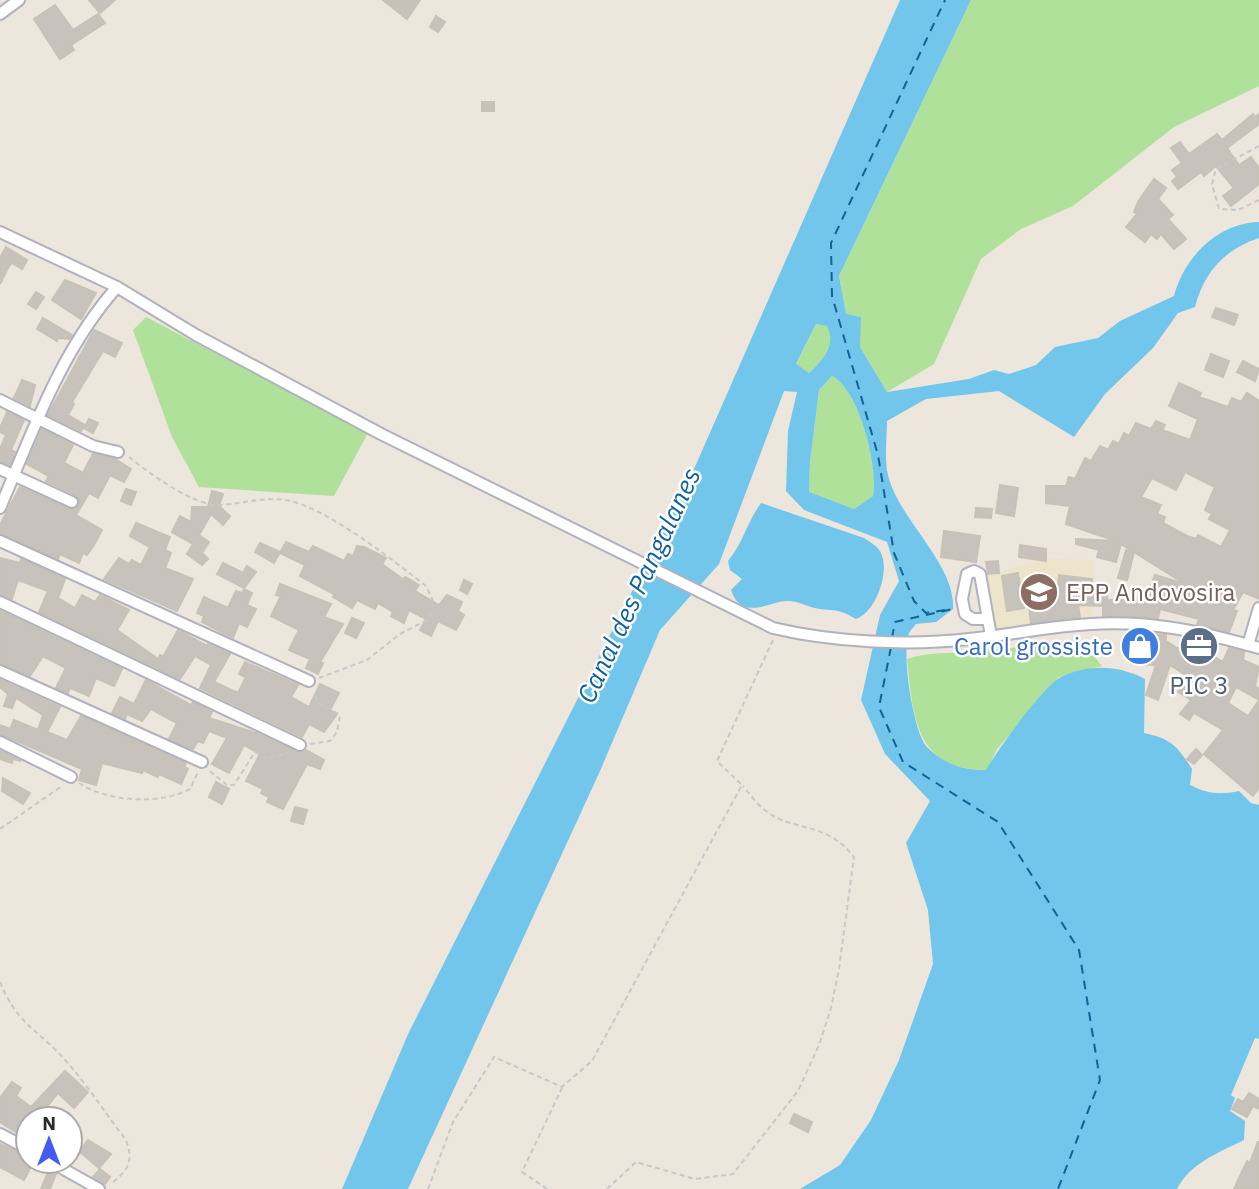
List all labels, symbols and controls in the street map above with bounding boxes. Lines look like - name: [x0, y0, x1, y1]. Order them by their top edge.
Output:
- water label: Canal des Pangalanes: [569, 462, 707, 708]
- school or university icon: EPP Andovosira: [1018, 571, 1060, 613]
- place label: EPP Andovosira: [1066, 576, 1235, 608]
- shop icon: Carol grossiste: [1119, 625, 1161, 667]
- office icon: PIC 3: [1178, 625, 1220, 667]
- place label: Carol grossiste: [954, 630, 1113, 662]
- place label: PIC 3: [1169, 669, 1229, 701]
- north arrow: [14, 1105, 84, 1175]
- text: N: [42, 1111, 56, 1135]

